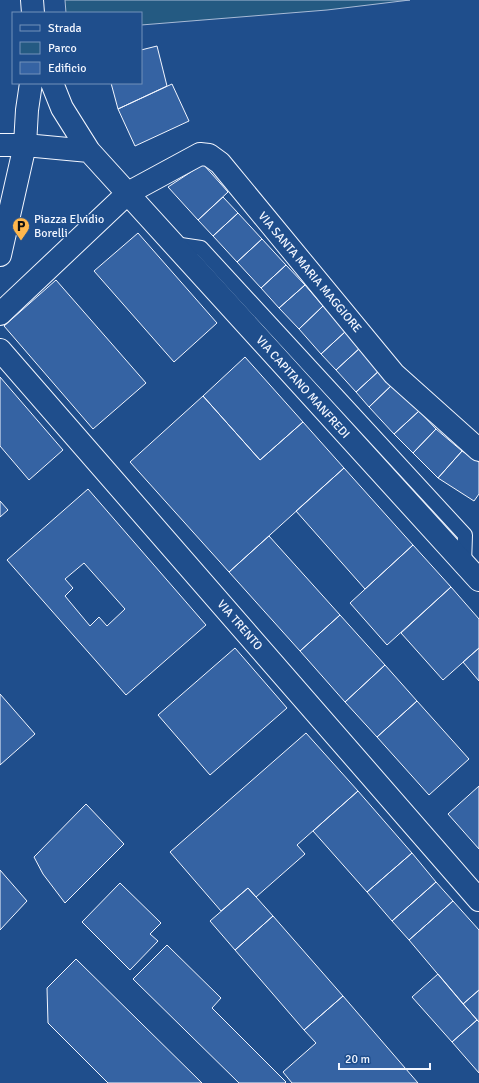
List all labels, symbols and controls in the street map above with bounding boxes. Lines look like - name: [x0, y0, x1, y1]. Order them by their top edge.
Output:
- legend: [12, 12, 142, 84]
- text: Strada: [48, 21, 82, 36]
- text: Parco: [48, 41, 77, 56]
- text: Edificio: [48, 61, 86, 76]
- street label: VIA SANTA MARIA MAGGIORE: [255, 209, 365, 336]
- place label: Piazza Elvidio Borelli: [34, 212, 104, 241]
- parking icon: Piazza Elvidio Borelli: [11, 216, 31, 241]
- street label: VIA CAPITANO MANFREDI: [252, 333, 353, 442]
- street label: VIA TRENTO: [214, 597, 266, 654]
- scale bar: [339, 1045, 430, 1071]
- text: 20 m: [345, 1052, 370, 1067]

